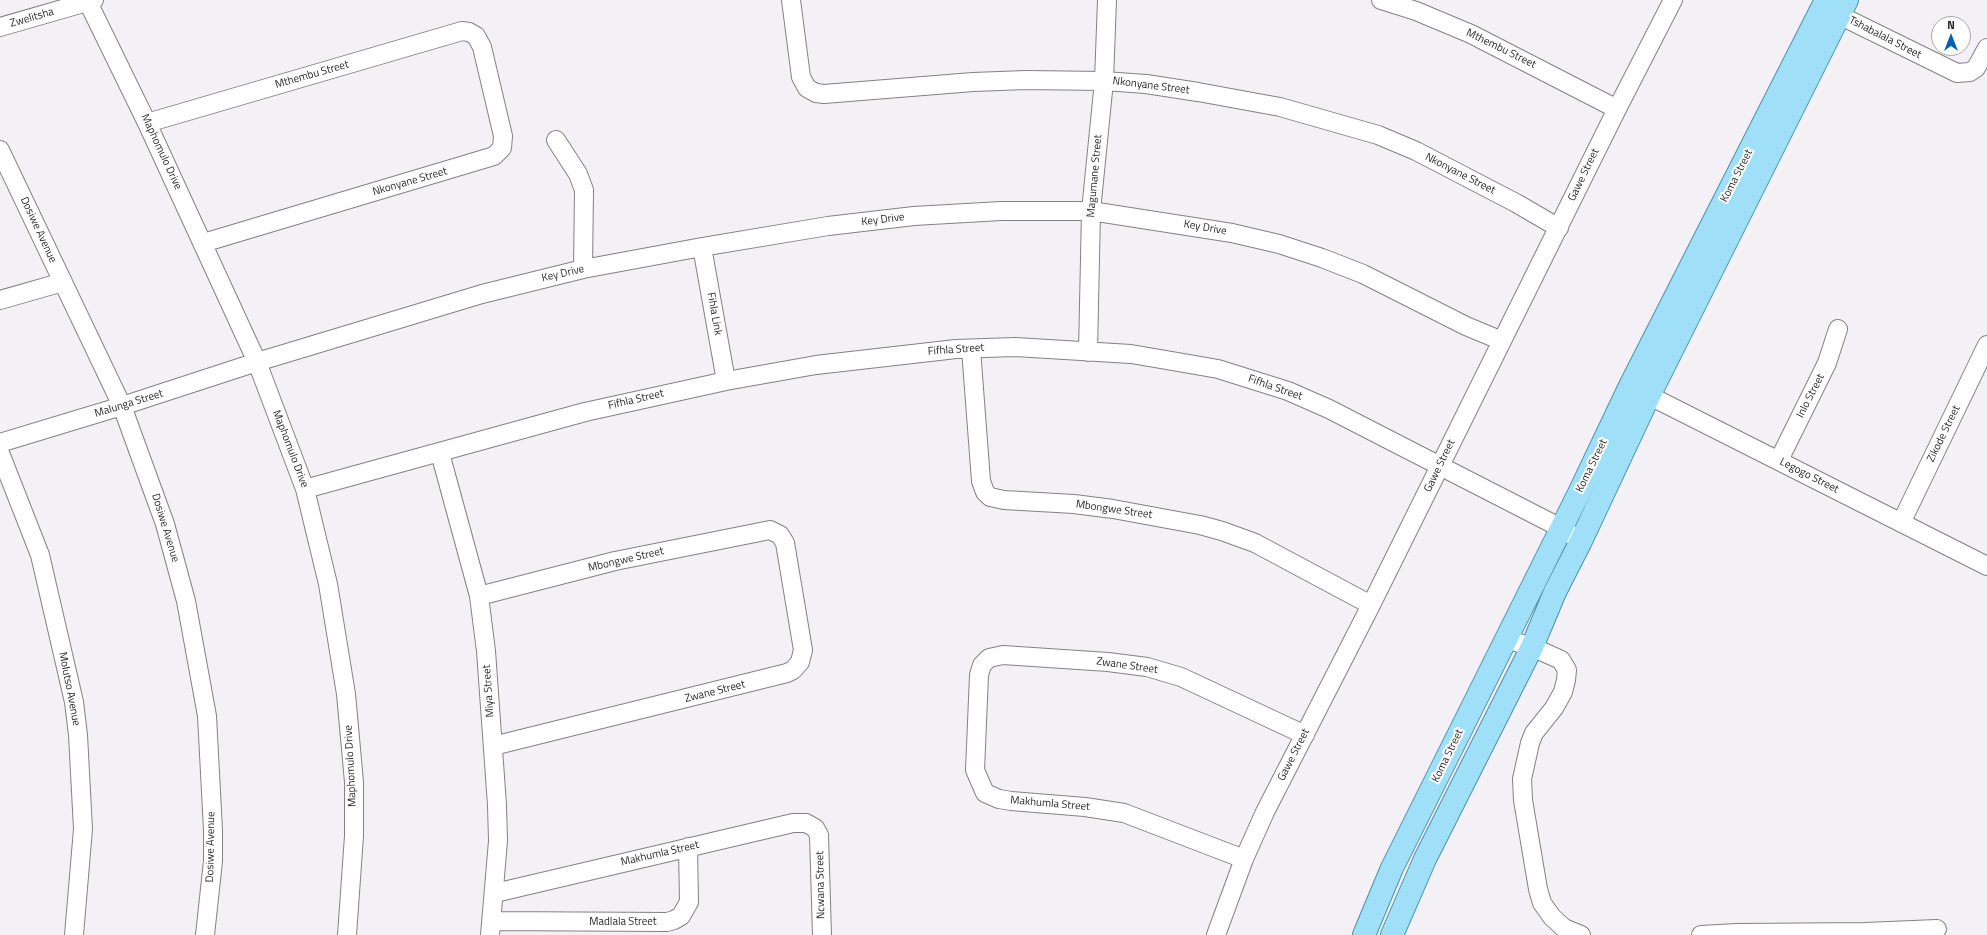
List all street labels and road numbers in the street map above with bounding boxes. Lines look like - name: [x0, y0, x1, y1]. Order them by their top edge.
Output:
- street label: Zwelitsha: [9, 5, 55, 31]
- street label: Tshabalala Street: [1847, 14, 1923, 62]
- street label: Mthembu Street: [1464, 26, 1538, 72]
- street label: Mthembu Street: [274, 58, 350, 92]
- street label: Nkonyane Street: [1112, 75, 1190, 97]
- street label: Maphomulo Drive: [138, 112, 184, 192]
- street label: Magumane Street: [1085, 134, 1105, 218]
- street label: Gawe Street: [1566, 147, 1602, 203]
- street label: Koma Street: [1718, 147, 1756, 205]
- street label: Nkonyane Street: [1423, 151, 1497, 197]
- street label: Nkonyane Street: [371, 165, 449, 199]
- street label: Dosiwe Avenue: [17, 195, 59, 265]
- street label: Key Drive: [861, 211, 905, 229]
- street label: Key Drive: [1183, 218, 1227, 238]
- street label: Key Drive: [540, 263, 586, 285]
- street label: Fihla Link: [704, 291, 724, 337]
- street label: Fifhla Street: [927, 341, 985, 359]
- street label: Inlo Street: [1794, 372, 1828, 420]
- street label: Fifhla Street: [1246, 373, 1304, 403]
- street label: Malunga Street: [93, 387, 165, 421]
- street label: Fifhla Street: [607, 387, 665, 413]
- street label: Zikode Street: [1925, 404, 1963, 464]
- street label: Maphomulo Drive: [269, 408, 311, 490]
- street label: Koma Street: [1573, 437, 1611, 495]
- street label: Gawe Street: [1422, 438, 1458, 494]
- street label: Legogo Street: [1777, 455, 1841, 497]
- street label: Dosiwe Avenue: [148, 492, 182, 564]
- street label: Mbongwe Street: [1075, 498, 1153, 522]
- street label: Mbongwe Street: [587, 545, 665, 575]
- street label: Molutso Avenue: [55, 651, 83, 727]
- street label: Zwane Street: [1095, 655, 1159, 677]
- street label: Miya Street: [481, 664, 497, 718]
- street label: Zwane Street: [683, 678, 747, 706]
- street label: Maphomulo Drive: [342, 725, 360, 807]
- street label: Gawe Street: [1275, 727, 1313, 783]
- street label: Koma Street: [1429, 727, 1467, 785]
- street label: Makhumla Street: [1010, 794, 1090, 814]
- street label: Dosiwe Avenue: [204, 811, 218, 883]
- street label: Makhumla Street: [620, 839, 700, 869]
- street label: Ncwana Street: [814, 851, 828, 919]
- street label: Madlala Street: [589, 915, 657, 929]

